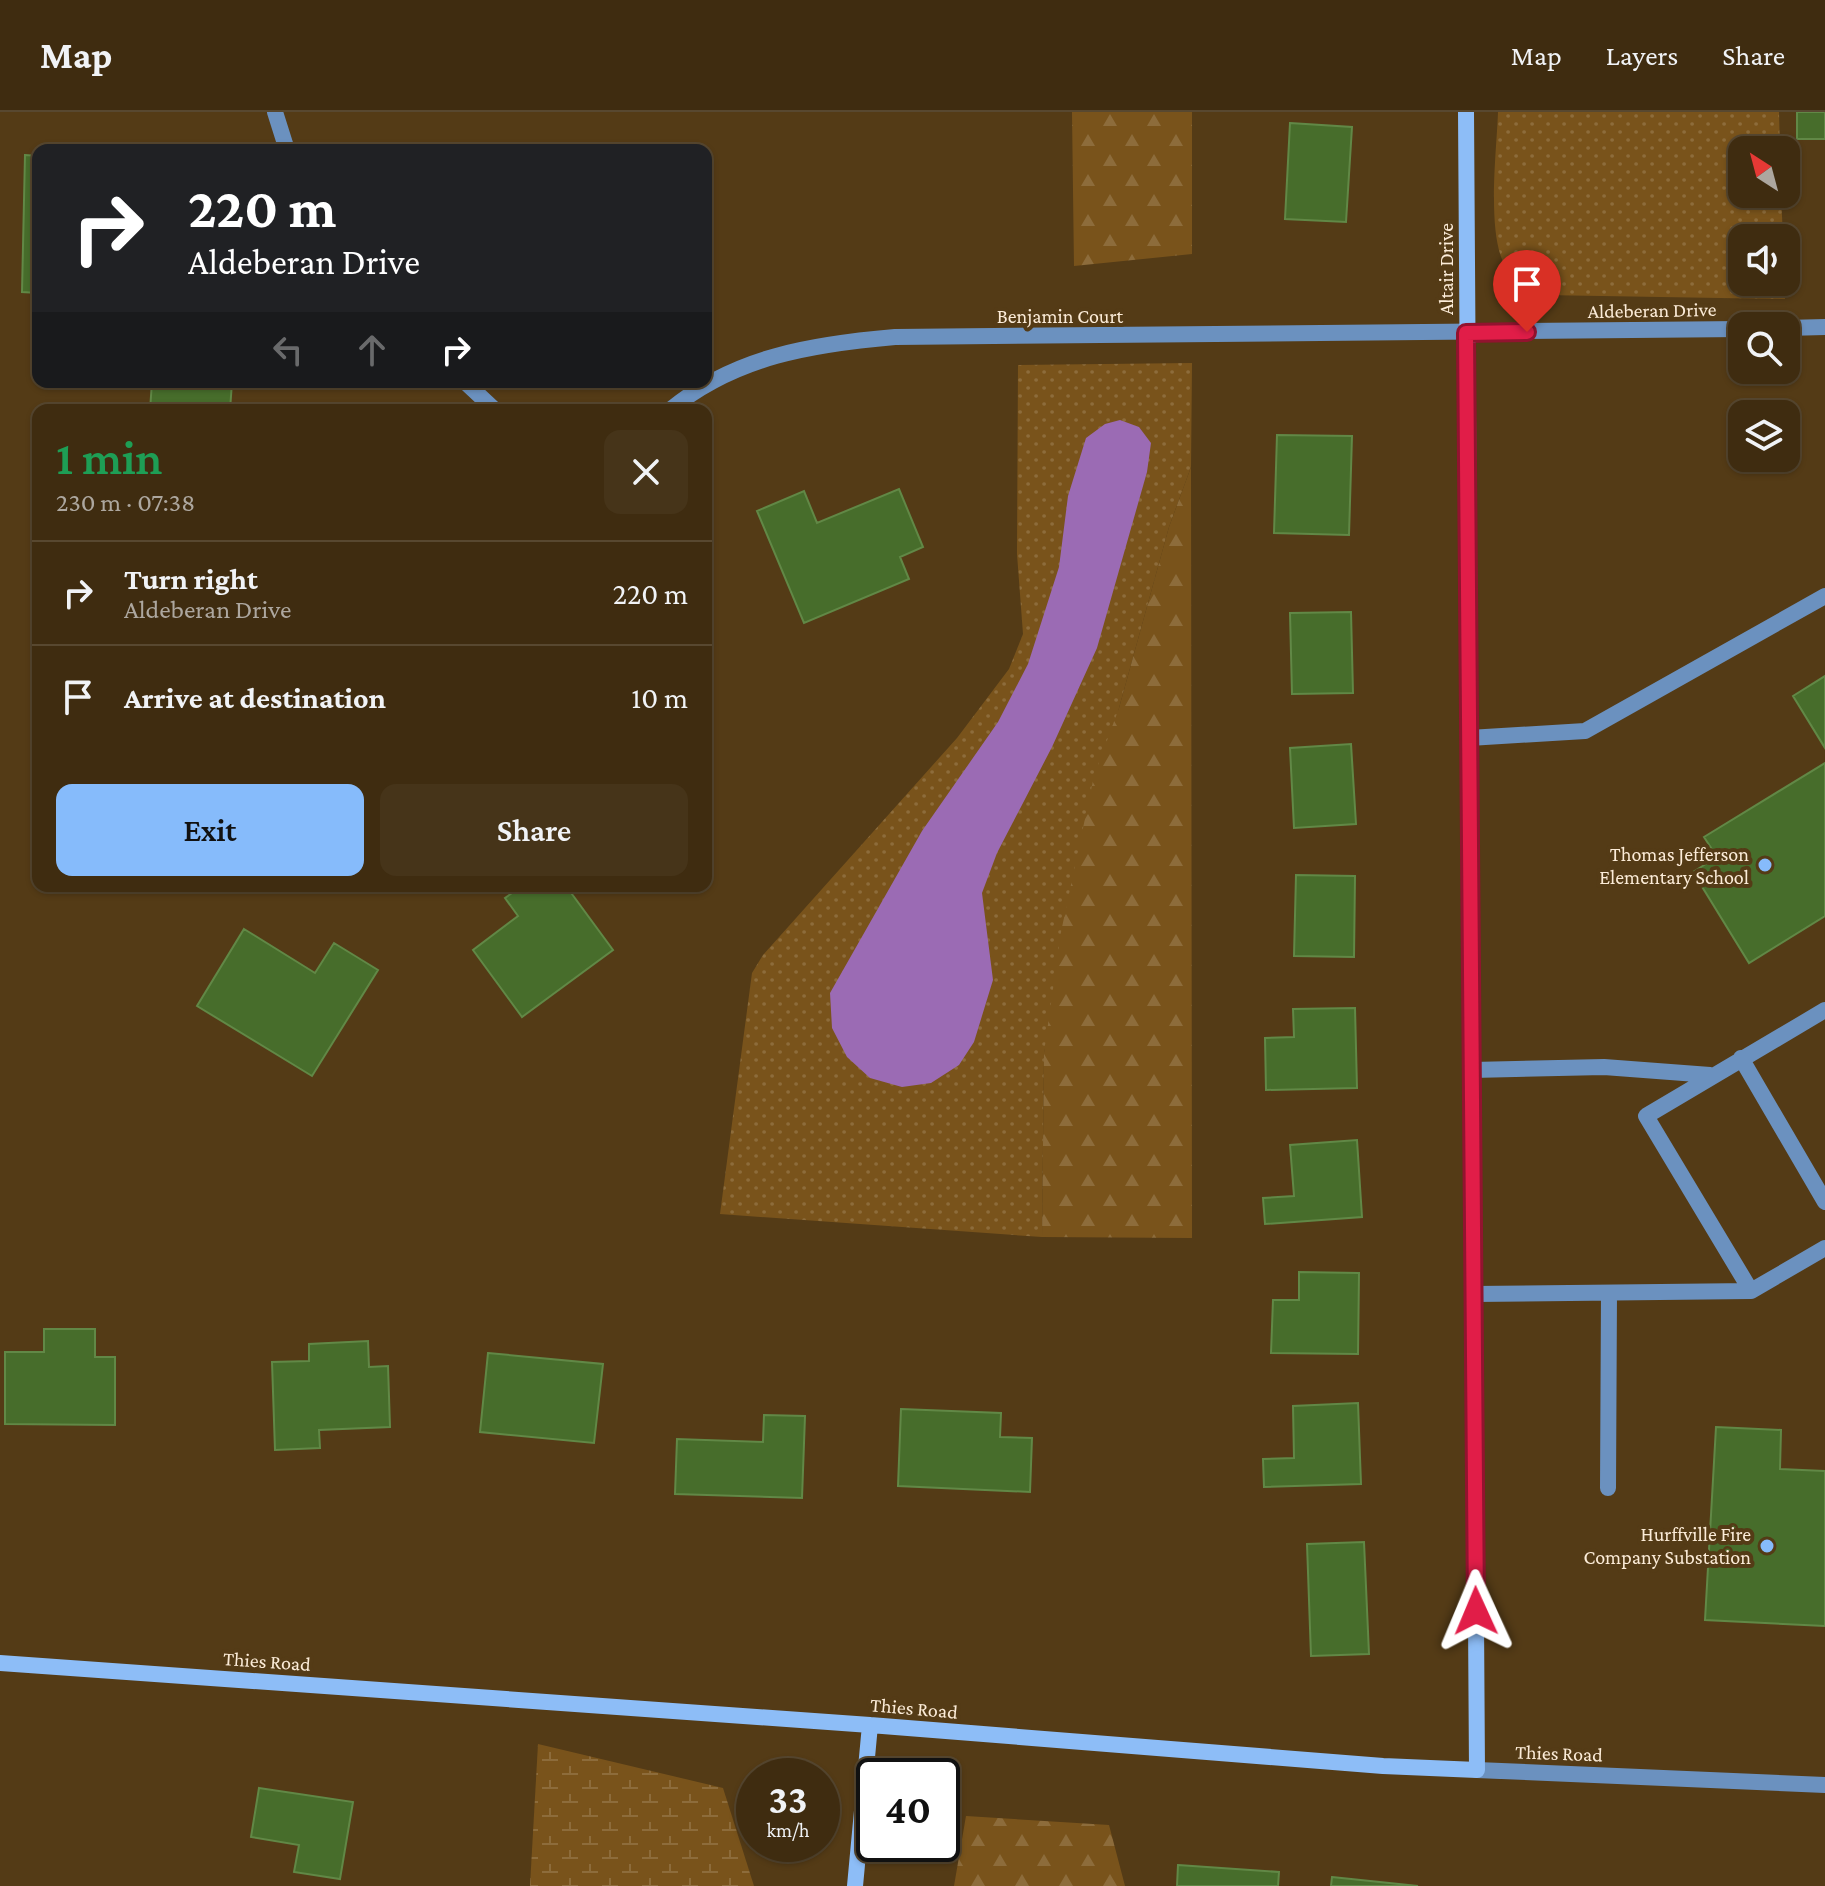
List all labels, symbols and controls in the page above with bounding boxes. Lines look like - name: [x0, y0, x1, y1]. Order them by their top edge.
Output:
- text: Map: [40, 34, 113, 76]
- text: Map: [1511, 40, 1562, 71]
- text: Layers: [1606, 40, 1678, 71]
- text: Share: [1722, 40, 1785, 71]
- north arrow: [1728, 136, 1800, 208]
- map controls: [1728, 136, 1800, 472]
- icon: right: [56, 176, 160, 280]
- text: 220 m: [188, 177, 337, 239]
- street label: Altair Drive: [1435, 223, 1457, 315]
- button: sound: [1728, 224, 1800, 296]
- text: Aldeberan Drive: [188, 242, 420, 282]
- pin: [1493, 250, 1561, 332]
- icon: arrive: [1505, 262, 1549, 306]
- street label: Aldeberan Drive: [1587, 298, 1717, 322]
- street label: Benjamin Court: [997, 305, 1124, 328]
- button: search: [1728, 312, 1800, 384]
- icon: left: [266, 328, 310, 372]
- icon: ahead: [350, 328, 394, 372]
- icon: right: [434, 328, 478, 372]
- button: layers: [1728, 400, 1800, 472]
- button: close: [604, 430, 688, 514]
- text: 1 min: [56, 431, 163, 484]
- text: 230 m · 07:38: [56, 488, 195, 517]
- text: Turn right: [124, 562, 258, 595]
- icon: right: [56, 571, 100, 615]
- text: 220 m: [613, 577, 688, 610]
- text: Aldeberan Drive: [124, 595, 292, 624]
- icon: arrive: [56, 675, 100, 719]
- text: Arrive at destination: [124, 681, 386, 714]
- text: 10 m: [631, 681, 688, 714]
- button: Exit: [56, 784, 364, 876]
- button: Share: [380, 784, 688, 876]
- place label: Thomas Jefferson Elementary School: [1599, 843, 1749, 889]
- marker: Thomas Jefferson Elementary School: [1756, 856, 1774, 874]
- place label: Hurffville Fire Company Substation: [1584, 1523, 1751, 1569]
- marker: Hurffville Fire Company Substation: [1758, 1537, 1776, 1555]
- position arrow: [1434, 1569, 1518, 1653]
- street label: Thies Road: [222, 1647, 312, 1675]
- street label: Thies Road: [869, 1693, 959, 1723]
- street label: Thies Road: [1515, 1740, 1604, 1766]
- speed limit sign: 40: [856, 1758, 960, 1862]
- text: 33: [769, 1777, 807, 1822]
- text: km/h: [766, 1819, 810, 1841]

